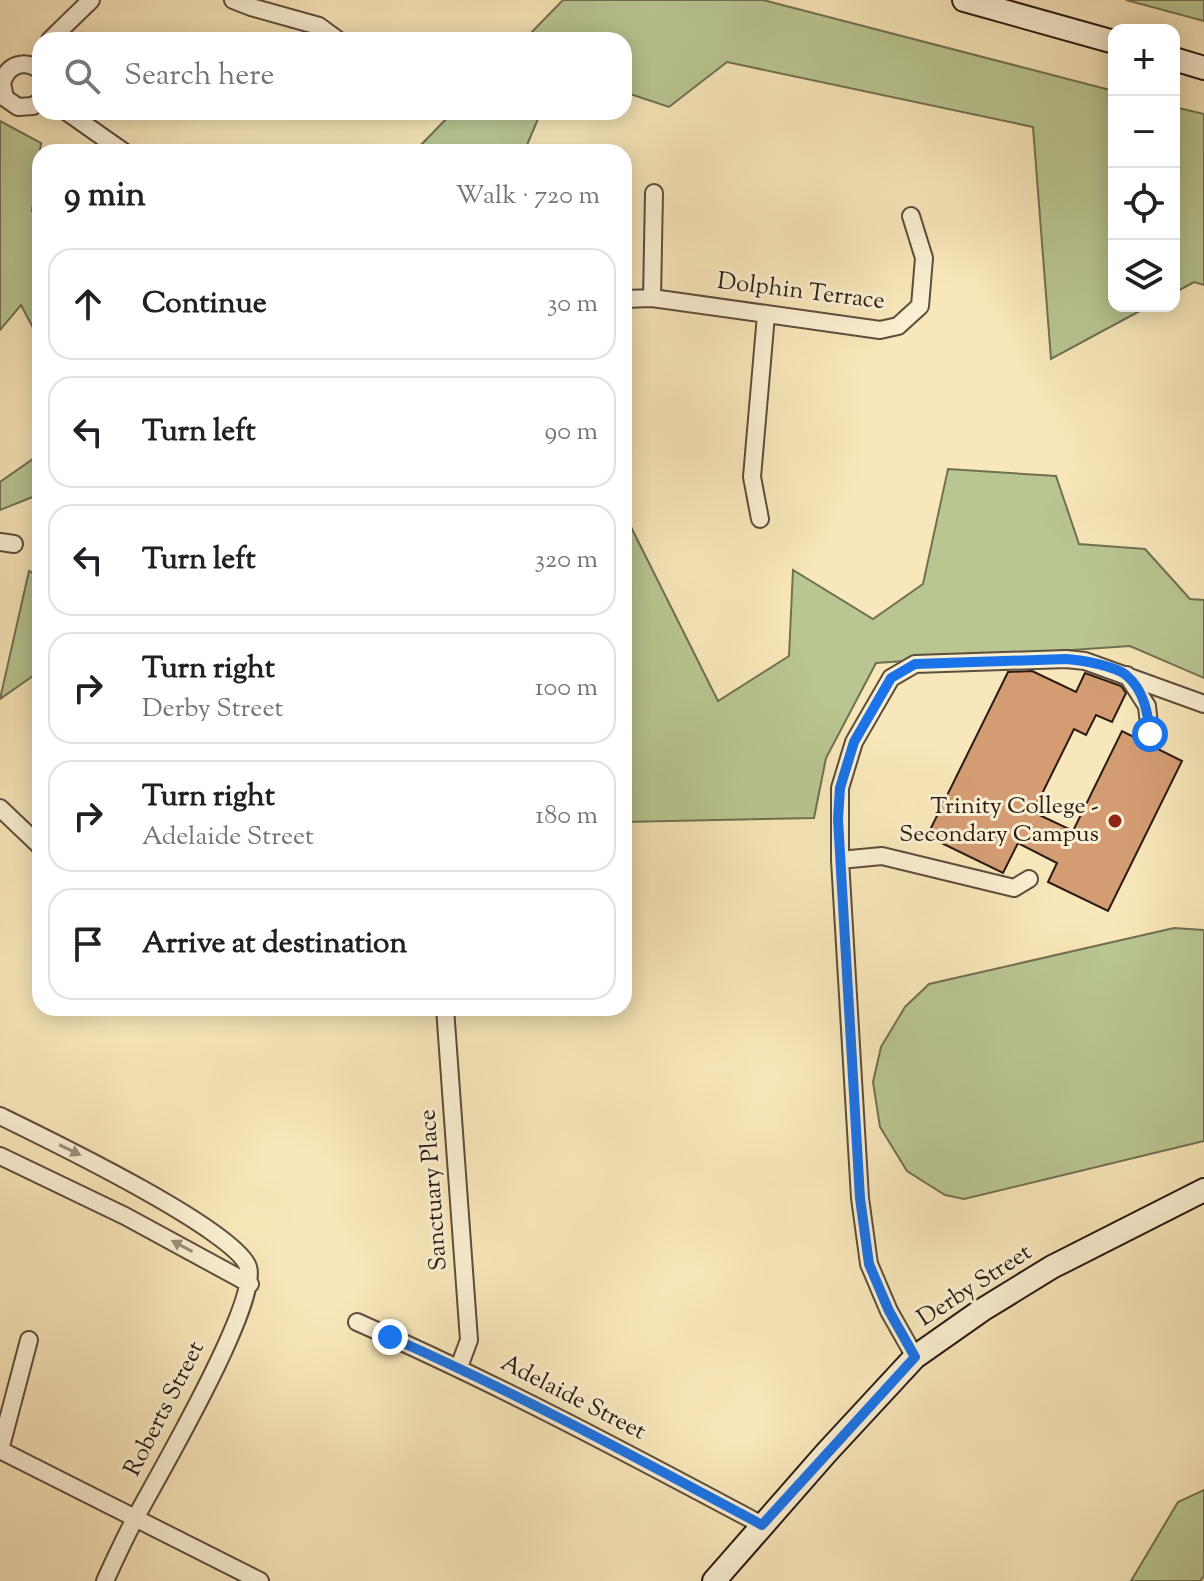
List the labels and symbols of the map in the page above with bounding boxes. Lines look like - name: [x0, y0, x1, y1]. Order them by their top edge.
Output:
- street label: Dolphin Terrace: [715, 265, 887, 319]
- route start: [1132, 716, 1168, 752]
- place label: Trinity College - Secondary Campus: [899, 790, 1099, 852]
- marker: Trinity College - Secondary Campus: [1106, 812, 1124, 830]
- street label: Sanctuary Place: [411, 1108, 457, 1272]
- one-way arrow: [59, 1143, 82, 1157]
- street label: Derby Street: [911, 1236, 1039, 1336]
- one-way arrow: [170, 1239, 193, 1252]
- route end: [372, 1319, 408, 1355]
- street label: Roberts Street: [116, 1336, 214, 1482]
- street label: Adelaide Street: [495, 1347, 651, 1449]

